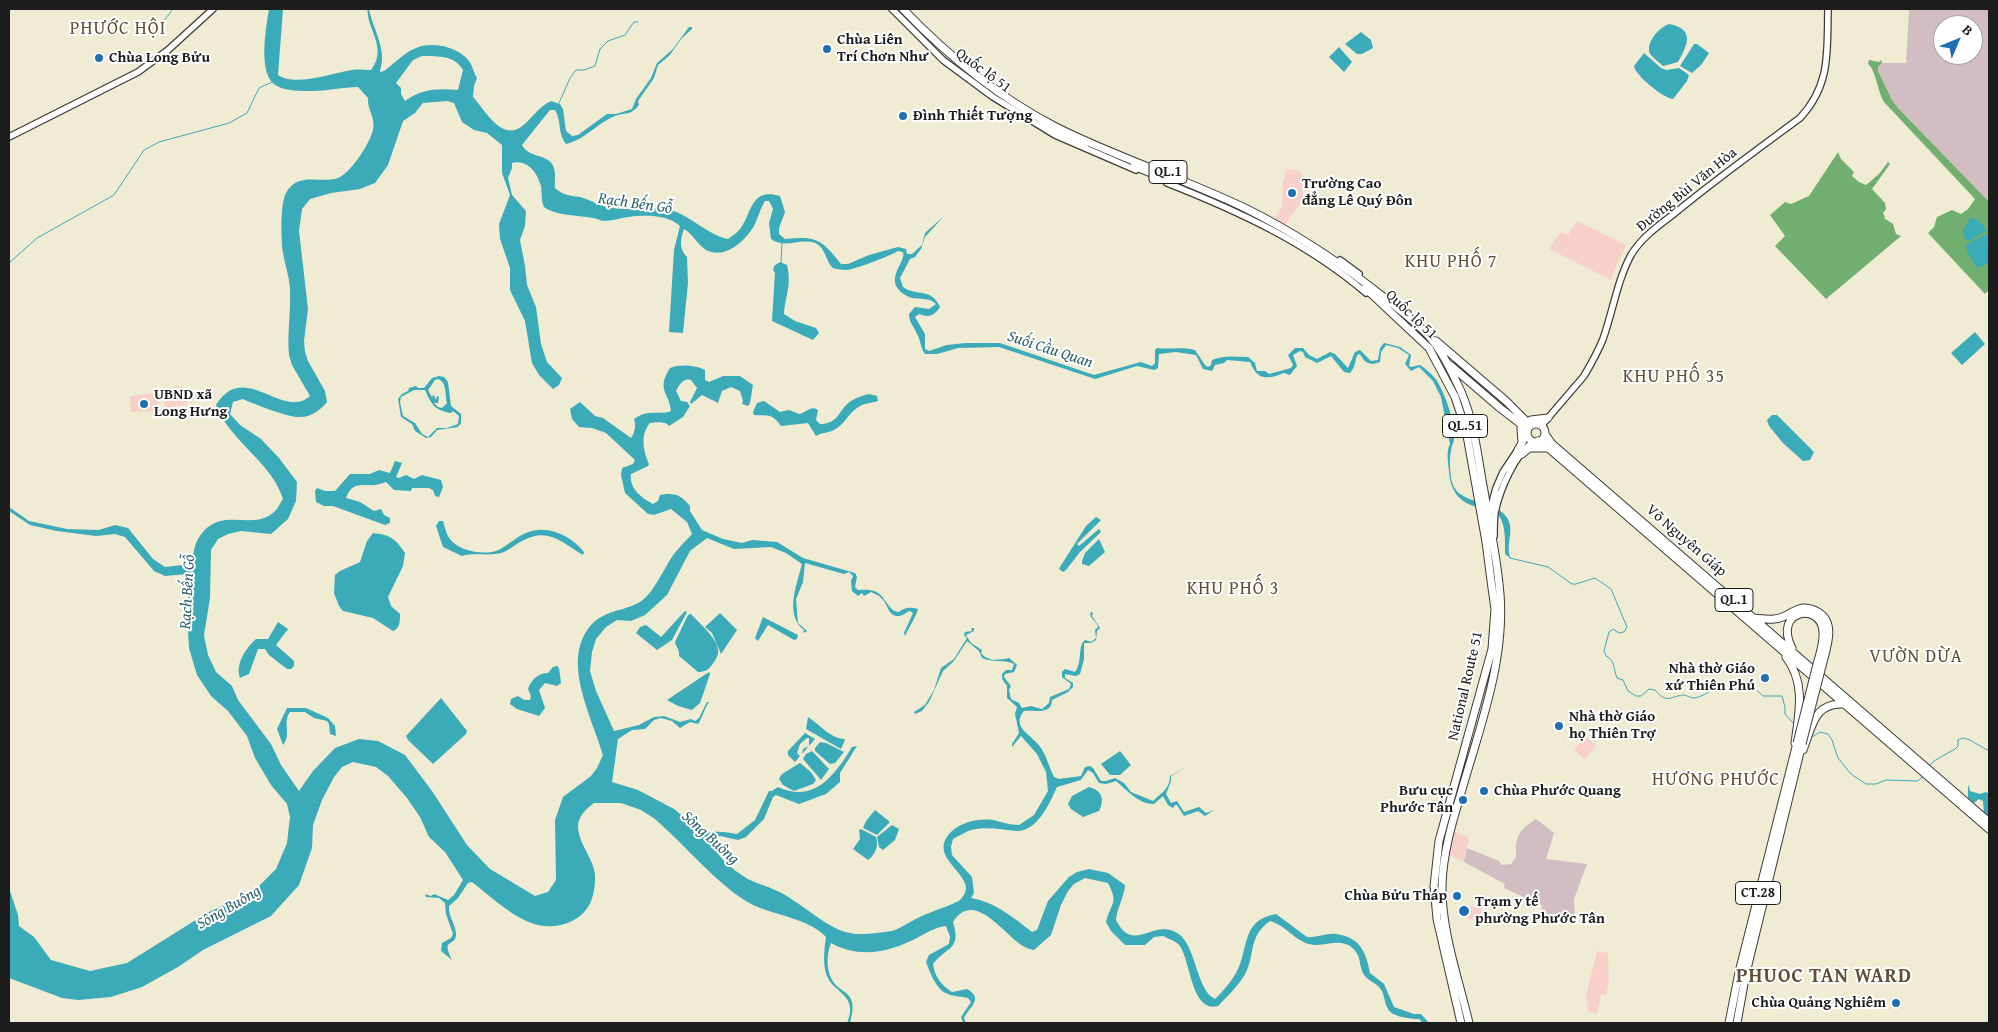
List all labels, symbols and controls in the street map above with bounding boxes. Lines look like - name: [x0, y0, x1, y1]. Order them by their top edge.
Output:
- north arrow: [1933, 15, 1983, 65]
- district label: PHƯỚC HỘI: [69, 18, 167, 40]
- text: B: [1958, 20, 1978, 40]
- place label: Chùa Liên Trí Chơn Như: [837, 31, 929, 66]
- marker: Chùa Liên Trí Chơn Như: [821, 43, 833, 55]
- street label: Quốc lộ 51: [952, 45, 1014, 97]
- place label: Chùa Long Bửu: [109, 49, 210, 67]
- marker: Chùa Long Bửu: [93, 52, 105, 64]
- place label: Đình Thiết Tượng: [913, 107, 1032, 125]
- marker: Đình Thiết Tượng: [897, 110, 909, 122]
- street label: Đường Bùi Văn Hòa: [1633, 144, 1741, 236]
- road number: QL.1: [1149, 160, 1187, 183]
- place label: Trường Cao đẳng Lê Quý Đôn: [1302, 175, 1412, 210]
- marker: Trường Cao đẳng Lê Quý Đôn: [1286, 187, 1298, 199]
- water label: Rạch Bến Gỗ: [597, 189, 673, 219]
- district label: KHU PHỐ 7: [1404, 251, 1498, 273]
- street label: Quốc lộ 51: [1381, 286, 1441, 344]
- water label: Suối Cầu Quan: [1005, 327, 1095, 373]
- district label: KHU PHỐ 35: [1622, 366, 1726, 388]
- place label: UBND xã Long Hưng: [154, 386, 227, 421]
- marker: UBND xã Long Hưng: [138, 398, 150, 410]
- road number: QL.51: [1442, 414, 1488, 438]
- street label: Võ Nguyên Giáp: [1642, 501, 1730, 581]
- water label: Rạch Bến Gỗ: [176, 554, 200, 630]
- district label: KHU PHỐ 3: [1186, 578, 1280, 600]
- road number: QL.1: [1715, 588, 1753, 612]
- street label: National Route 51: [1445, 630, 1487, 742]
- district label: VƯỜN DỪA: [1868, 646, 1964, 668]
- place label: Nhà thờ Giáo xứ Thiên Phú: [1665, 660, 1755, 695]
- marker: Nhà thờ Giáo xứ Thiên Phú: [1759, 672, 1771, 684]
- place label: Nhà thờ Giáo họ Thiên Trợ: [1569, 708, 1656, 743]
- marker: Nhà thờ Giáo họ Thiên Trợ: [1553, 720, 1565, 732]
- district label: HƯƠNG PHƯỚC: [1651, 769, 1781, 791]
- place label: Bưu cục Phước Tân: [1380, 782, 1453, 817]
- place label: Chùa Phước Quang: [1494, 782, 1621, 800]
- marker: Chùa Phước Quang: [1478, 785, 1490, 797]
- marker: Bưu cục Phước Tân: [1457, 794, 1469, 806]
- water label: Sông Buông: [677, 807, 743, 869]
- road number: CT.28: [1736, 881, 1780, 904]
- water label: Sông Buông: [193, 882, 265, 934]
- place label: Chùa Bửu Tháp: [1344, 887, 1447, 905]
- marker: Chùa Bửu Tháp: [1451, 890, 1463, 902]
- place label: Trạm y tế phường Phước Tân: [1475, 893, 1605, 928]
- marker: Trạm y tế phường Phước Tân: [1457, 904, 1471, 918]
- district label: PHUOC TAN WARD: [1734, 965, 1914, 989]
- place label: Chùa Quảng Nghiêm: [1752, 994, 1886, 1012]
- marker: Chùa Quảng Nghiêm: [1890, 997, 1902, 1009]

